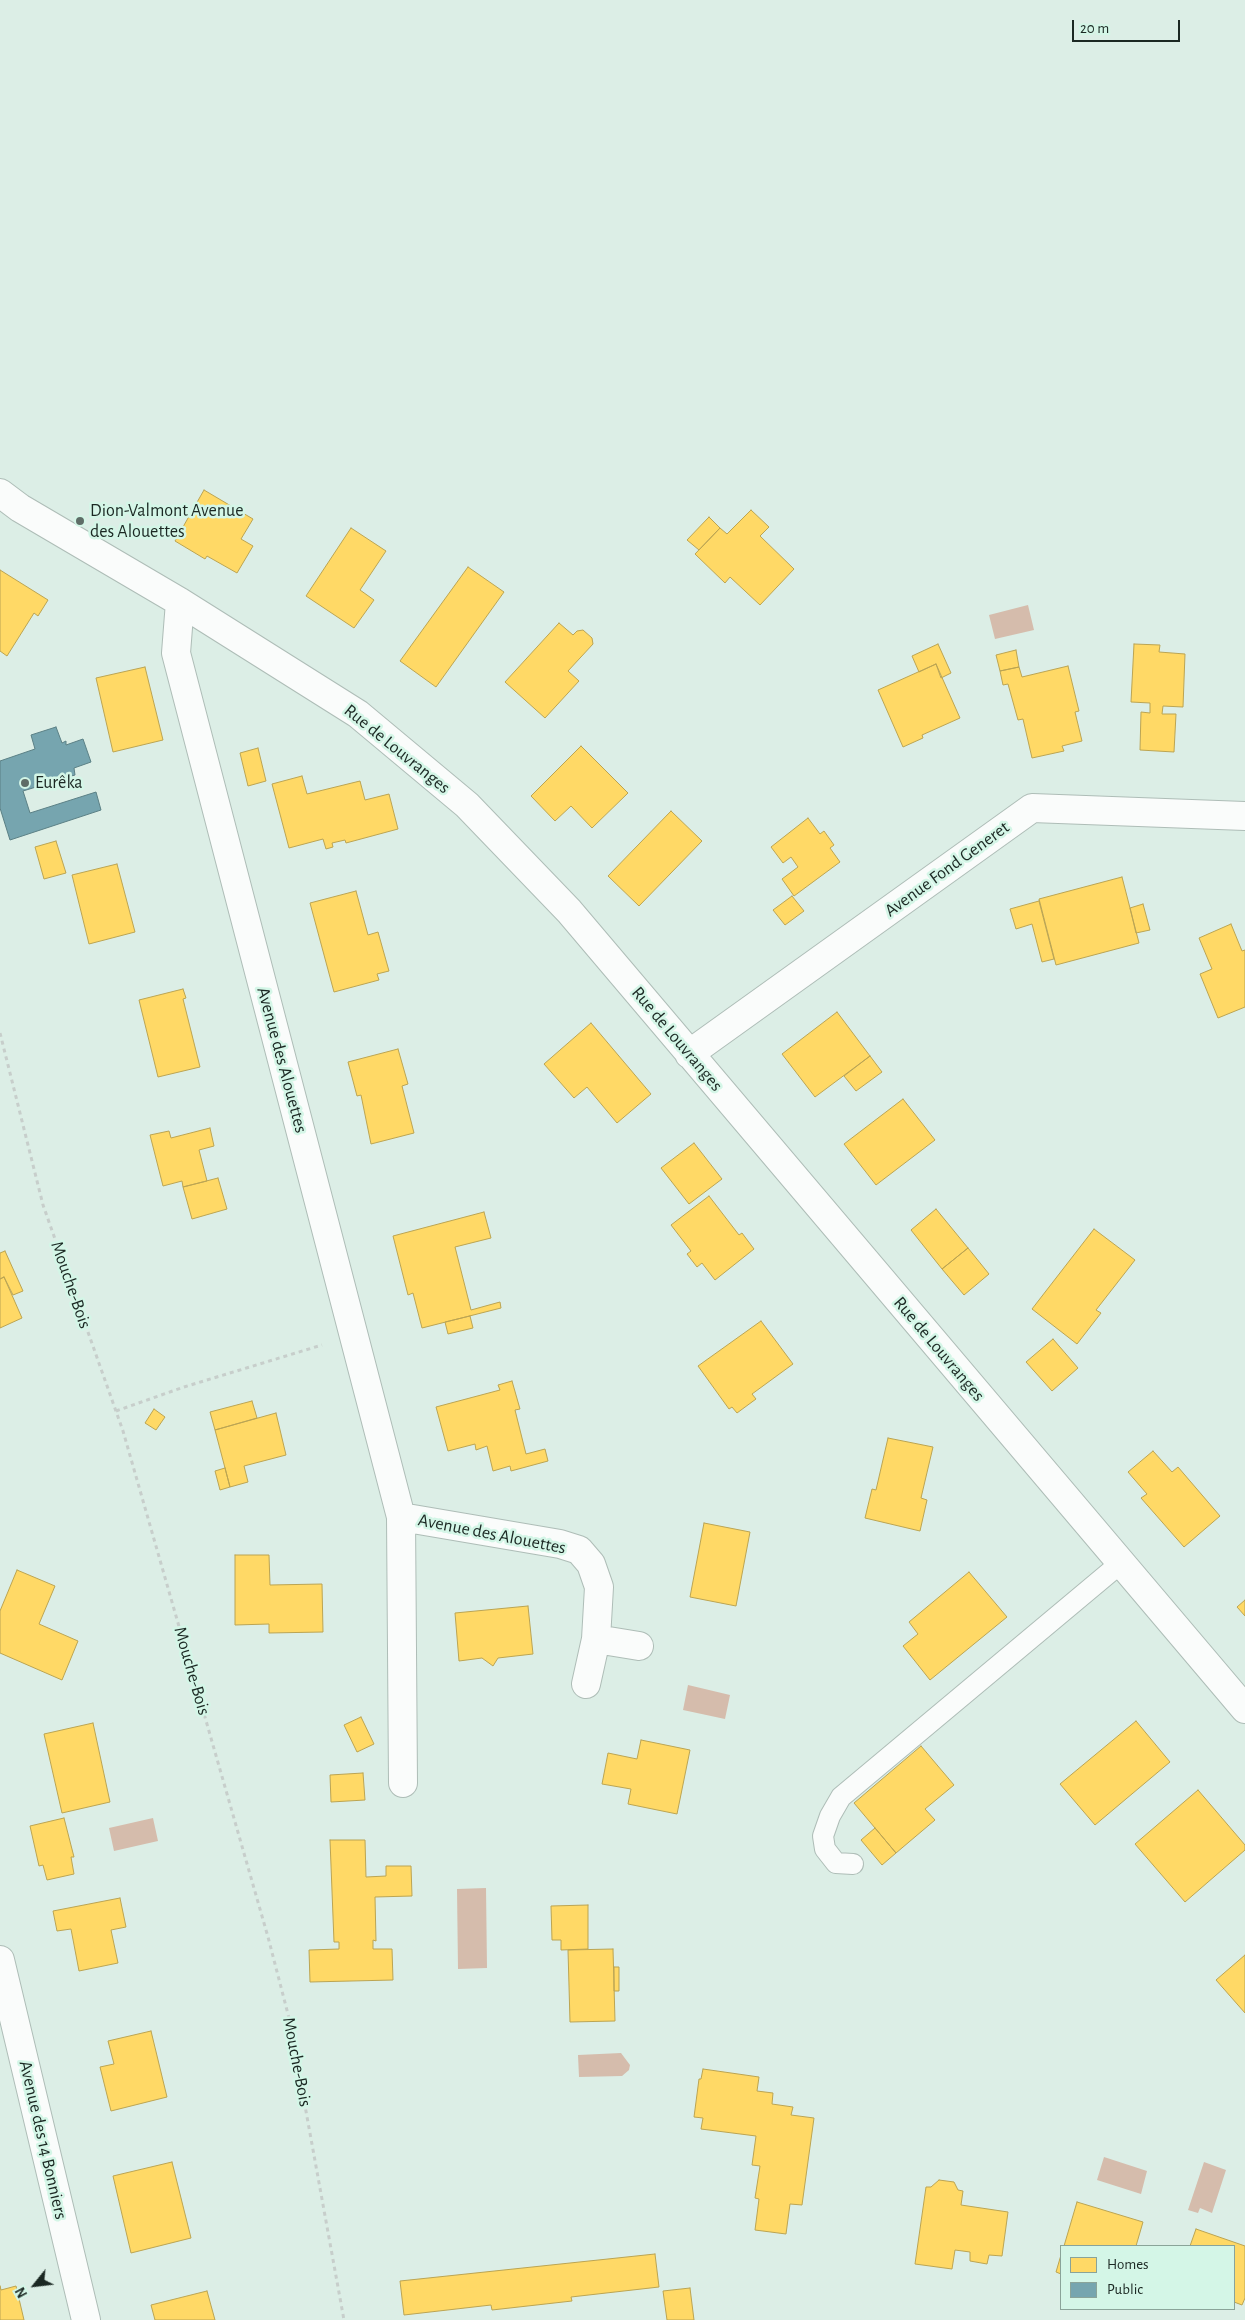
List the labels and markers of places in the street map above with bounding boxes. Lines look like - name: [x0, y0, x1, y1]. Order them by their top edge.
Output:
- place label: Dion-Valmont Avenue des Alouettes: [90, 500, 243, 542]
- marker: Dion-Valmont Avenue des Alouettes: [74, 515, 86, 527]
- place label: Eurêka: [35, 772, 83, 794]
- marker: Eurêka: [19, 777, 31, 789]

